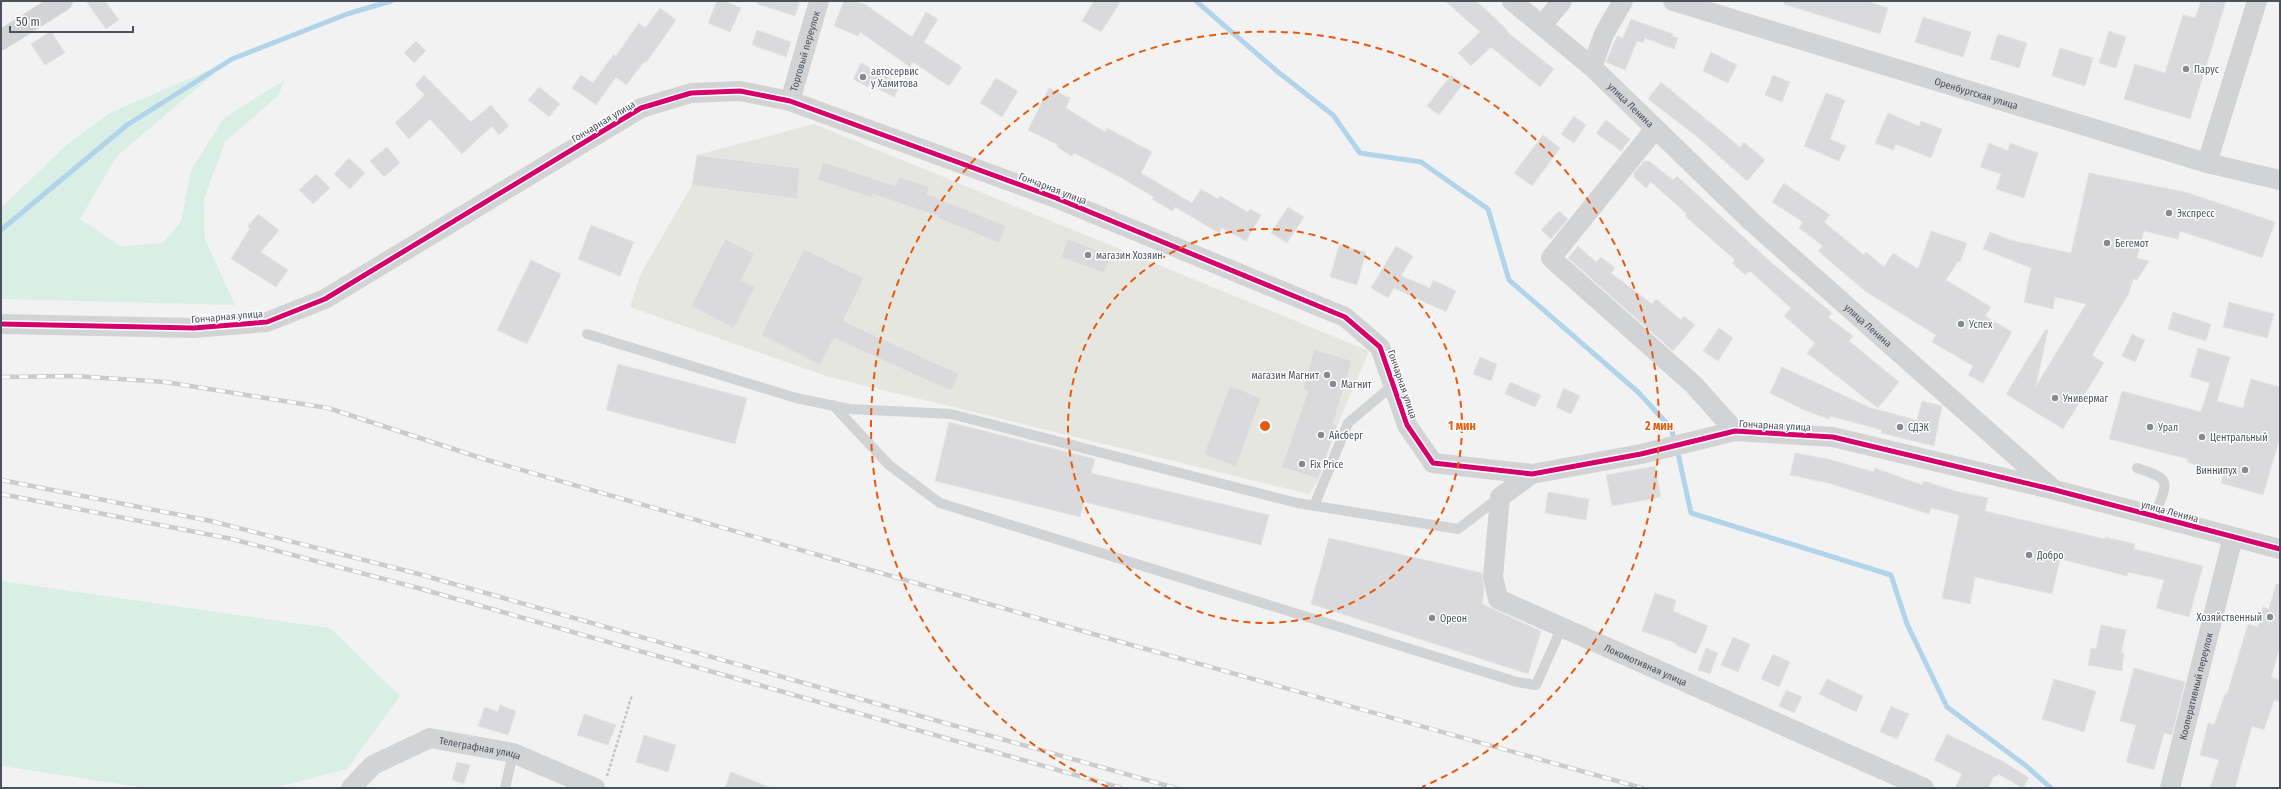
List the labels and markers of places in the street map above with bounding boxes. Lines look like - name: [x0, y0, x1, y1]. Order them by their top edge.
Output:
- marker: Парус: [2181, 64, 2191, 74]
- place label: Парус: [2194, 64, 2220, 76]
- place label: автосервис у Хамитова: [871, 66, 920, 90]
- marker: автосервис у Хамитова: [858, 72, 868, 82]
- marker: Экспресс: [2164, 208, 2174, 218]
- place label: Экспресс: [2177, 208, 2215, 220]
- marker: Бегемот: [2102, 238, 2112, 248]
- place label: Бегемот: [2115, 238, 2150, 250]
- marker: магазин Хозяин: [1083, 250, 1093, 260]
- place label: магазин Хозяин: [1096, 250, 1163, 262]
- marker: Успех: [1956, 319, 1966, 329]
- place label: Успех: [1968, 319, 1993, 331]
- place label: магазин Магнит: [1251, 370, 1320, 382]
- marker: магазин Магнит: [1322, 370, 1332, 380]
- marker: Магнит: [1328, 379, 1338, 389]
- place label: Магнит: [1341, 379, 1373, 391]
- marker: Универмаг: [2050, 393, 2060, 403]
- place label: Универмаг: [2062, 393, 2109, 405]
- centre of rings: [1258, 419, 1272, 433]
- marker: СДЭК: [1895, 422, 1905, 432]
- place label: СДЭК: [1908, 422, 1929, 434]
- marker: Урал: [2145, 422, 2155, 432]
- place label: Урал: [2157, 422, 2178, 434]
- marker: Айсберг: [1316, 430, 1326, 440]
- place label: Айсберг: [1329, 430, 1363, 442]
- marker: Центральный: [2197, 432, 2207, 442]
- place label: Центральный: [2210, 432, 2268, 444]
- marker: Fix Price: [1297, 459, 1307, 469]
- place label: Fix Price: [1310, 459, 1343, 471]
- place label: Виннипух: [2196, 465, 2238, 477]
- marker: Виннипух: [2240, 465, 2250, 475]
- marker: Добро: [2024, 550, 2034, 560]
- place label: Добро: [2036, 550, 2064, 562]
- place label: Хозяйственный: [2197, 612, 2262, 624]
- marker: Хозяйственный: [2265, 612, 2275, 622]
- marker: Ореон: [1427, 613, 1437, 623]
- place label: Ореон: [1440, 613, 1467, 625]

